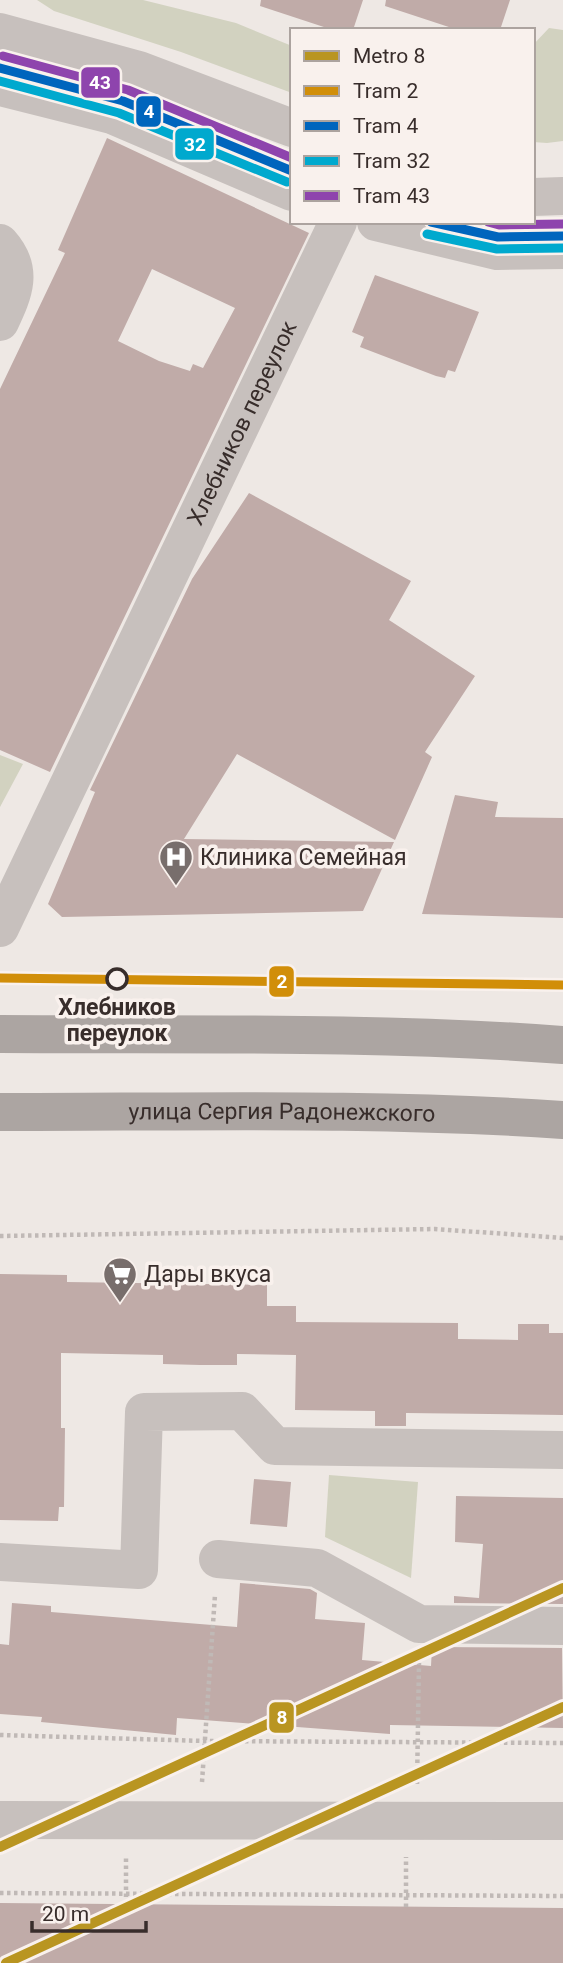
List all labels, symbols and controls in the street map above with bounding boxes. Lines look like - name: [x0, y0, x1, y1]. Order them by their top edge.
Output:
- legend: [290, 28, 535, 224]
- text: Metro 8: [353, 44, 425, 68]
- line badge: 43: [80, 66, 121, 99]
- text: 43: [89, 71, 111, 94]
- text: Tram 2: [353, 79, 419, 103]
- line badge: 4: [135, 95, 162, 128]
- text: 4: [144, 100, 155, 123]
- text: Tram 4: [353, 114, 419, 138]
- line badge: 32: [174, 127, 215, 161]
- text: 32: [184, 133, 206, 156]
- text: Tram 32: [353, 149, 430, 173]
- text: Tram 43: [353, 184, 430, 208]
- street label: Хлебников переулок: [182, 316, 303, 530]
- hospital icon: Клиника Семейная: [157, 838, 195, 887]
- place label: Клиника Семейная: [200, 844, 407, 871]
- line badge: 2: [268, 965, 295, 998]
- marker: Хлебников переулок: [106, 968, 128, 990]
- text: 2: [277, 970, 288, 993]
- place label: Хлебников переулок: [58, 994, 176, 1047]
- street label: улица Сергия Радонежского: [128, 1098, 436, 1128]
- supermarket icon: Дары вкуса: [101, 1255, 139, 1304]
- place label: Дары вкуса: [144, 1261, 271, 1288]
- line badge: 8: [268, 1701, 295, 1734]
- text: 8: [277, 1706, 288, 1729]
- scale bar: [32, 1890, 145, 1934]
- text: 20 m: [42, 1902, 89, 1926]

